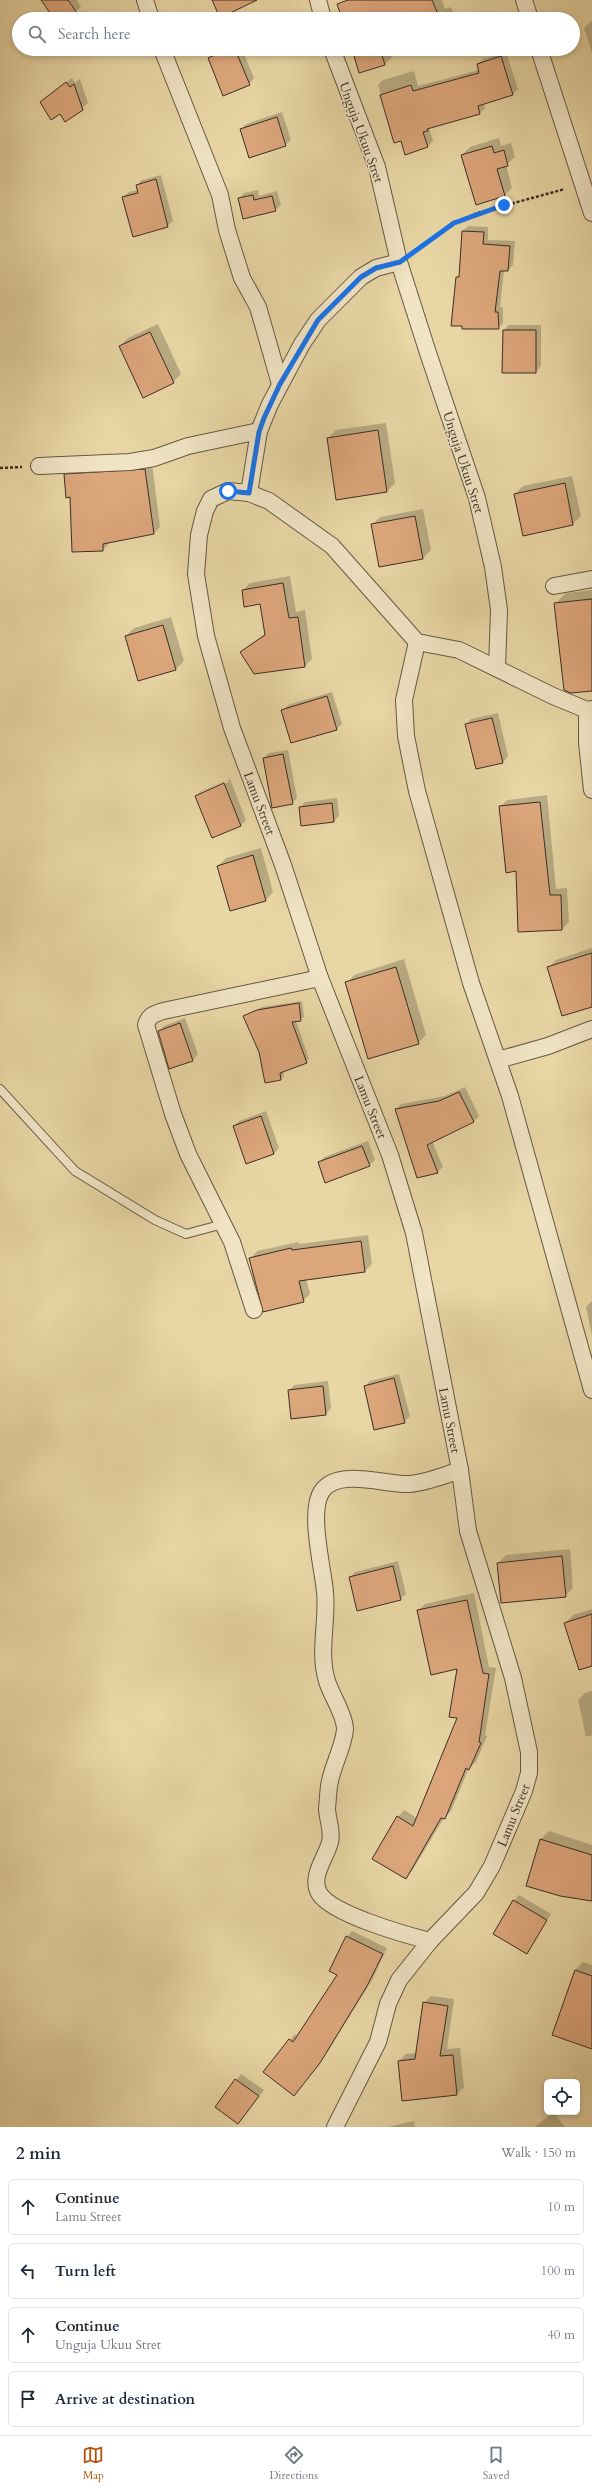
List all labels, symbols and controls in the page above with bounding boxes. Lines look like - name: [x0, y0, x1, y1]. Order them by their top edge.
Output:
- search box: [12, 12, 580, 56]
- icon: search: [26, 23, 48, 45]
- text: Search here: [58, 24, 131, 44]
- street label: Unguja Ukuu Stret: [334, 80, 388, 185]
- route end: [495, 196, 513, 214]
- street label: Unguja Ukuu Stret: [438, 409, 488, 515]
- route start: [219, 482, 237, 500]
- street label: Lamu Street: [239, 769, 279, 838]
- street label: Lamu Street: [349, 1073, 391, 1142]
- street label: Lamu Street: [434, 1386, 464, 1454]
- street label: Lamu Street: [493, 1781, 535, 1850]
- map controls: [544, 2079, 580, 2115]
- button: locate: [544, 2079, 580, 2115]
- text: 2 min: [16, 2142, 61, 2165]
- text: Walk · 150 m: [501, 2144, 576, 2162]
- text: Continue: [55, 2188, 120, 2208]
- icon: ahead: [17, 2196, 39, 2218]
- text: 10 m: [547, 2198, 575, 2216]
- text: Lamu Street: [55, 2208, 121, 2226]
- icon: left: [17, 2260, 39, 2282]
- text: Turn left: [55, 2261, 116, 2281]
- text: 100 m: [541, 2262, 575, 2280]
- text: Continue: [55, 2316, 120, 2336]
- icon: ahead: [17, 2324, 39, 2346]
- text: 40 m: [547, 2326, 575, 2344]
- text: Unguja Ukuu Stret: [55, 2336, 161, 2354]
- icon: arrive: [17, 2388, 39, 2410]
- text: Arrive at destination: [55, 2389, 195, 2409]
- tab: Map: [82, 2444, 104, 2483]
- tab: Directions: [269, 2444, 318, 2483]
- tab: Saved: [483, 2444, 510, 2483]

